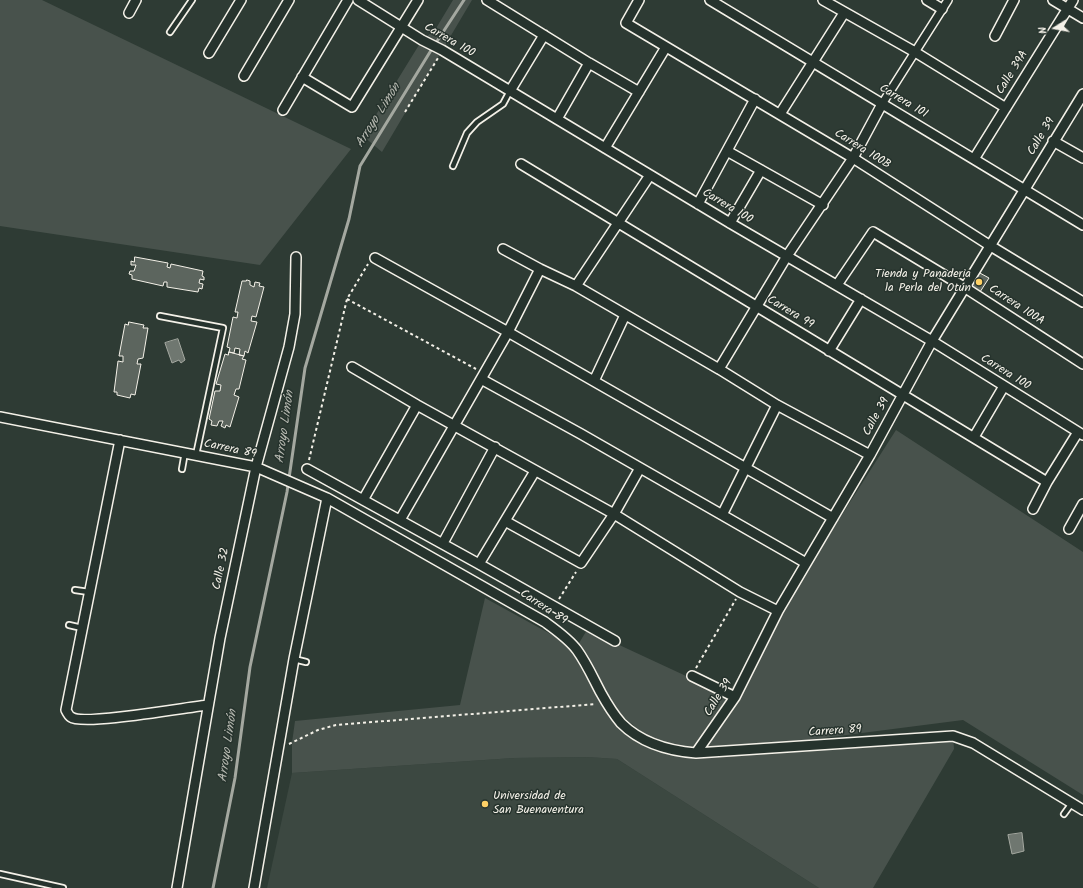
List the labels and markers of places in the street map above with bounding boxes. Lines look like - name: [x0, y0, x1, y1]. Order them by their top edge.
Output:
- place label: Tienda y Panaderia la Perla del Otún: [875, 268, 971, 296]
- marker: Tienda y Panaderia la Perla del Otún: [974, 277, 984, 287]
- place label: Universidad de San Buenaventura: [493, 790, 584, 818]
- marker: Universidad de San Buenaventura: [480, 799, 490, 809]

